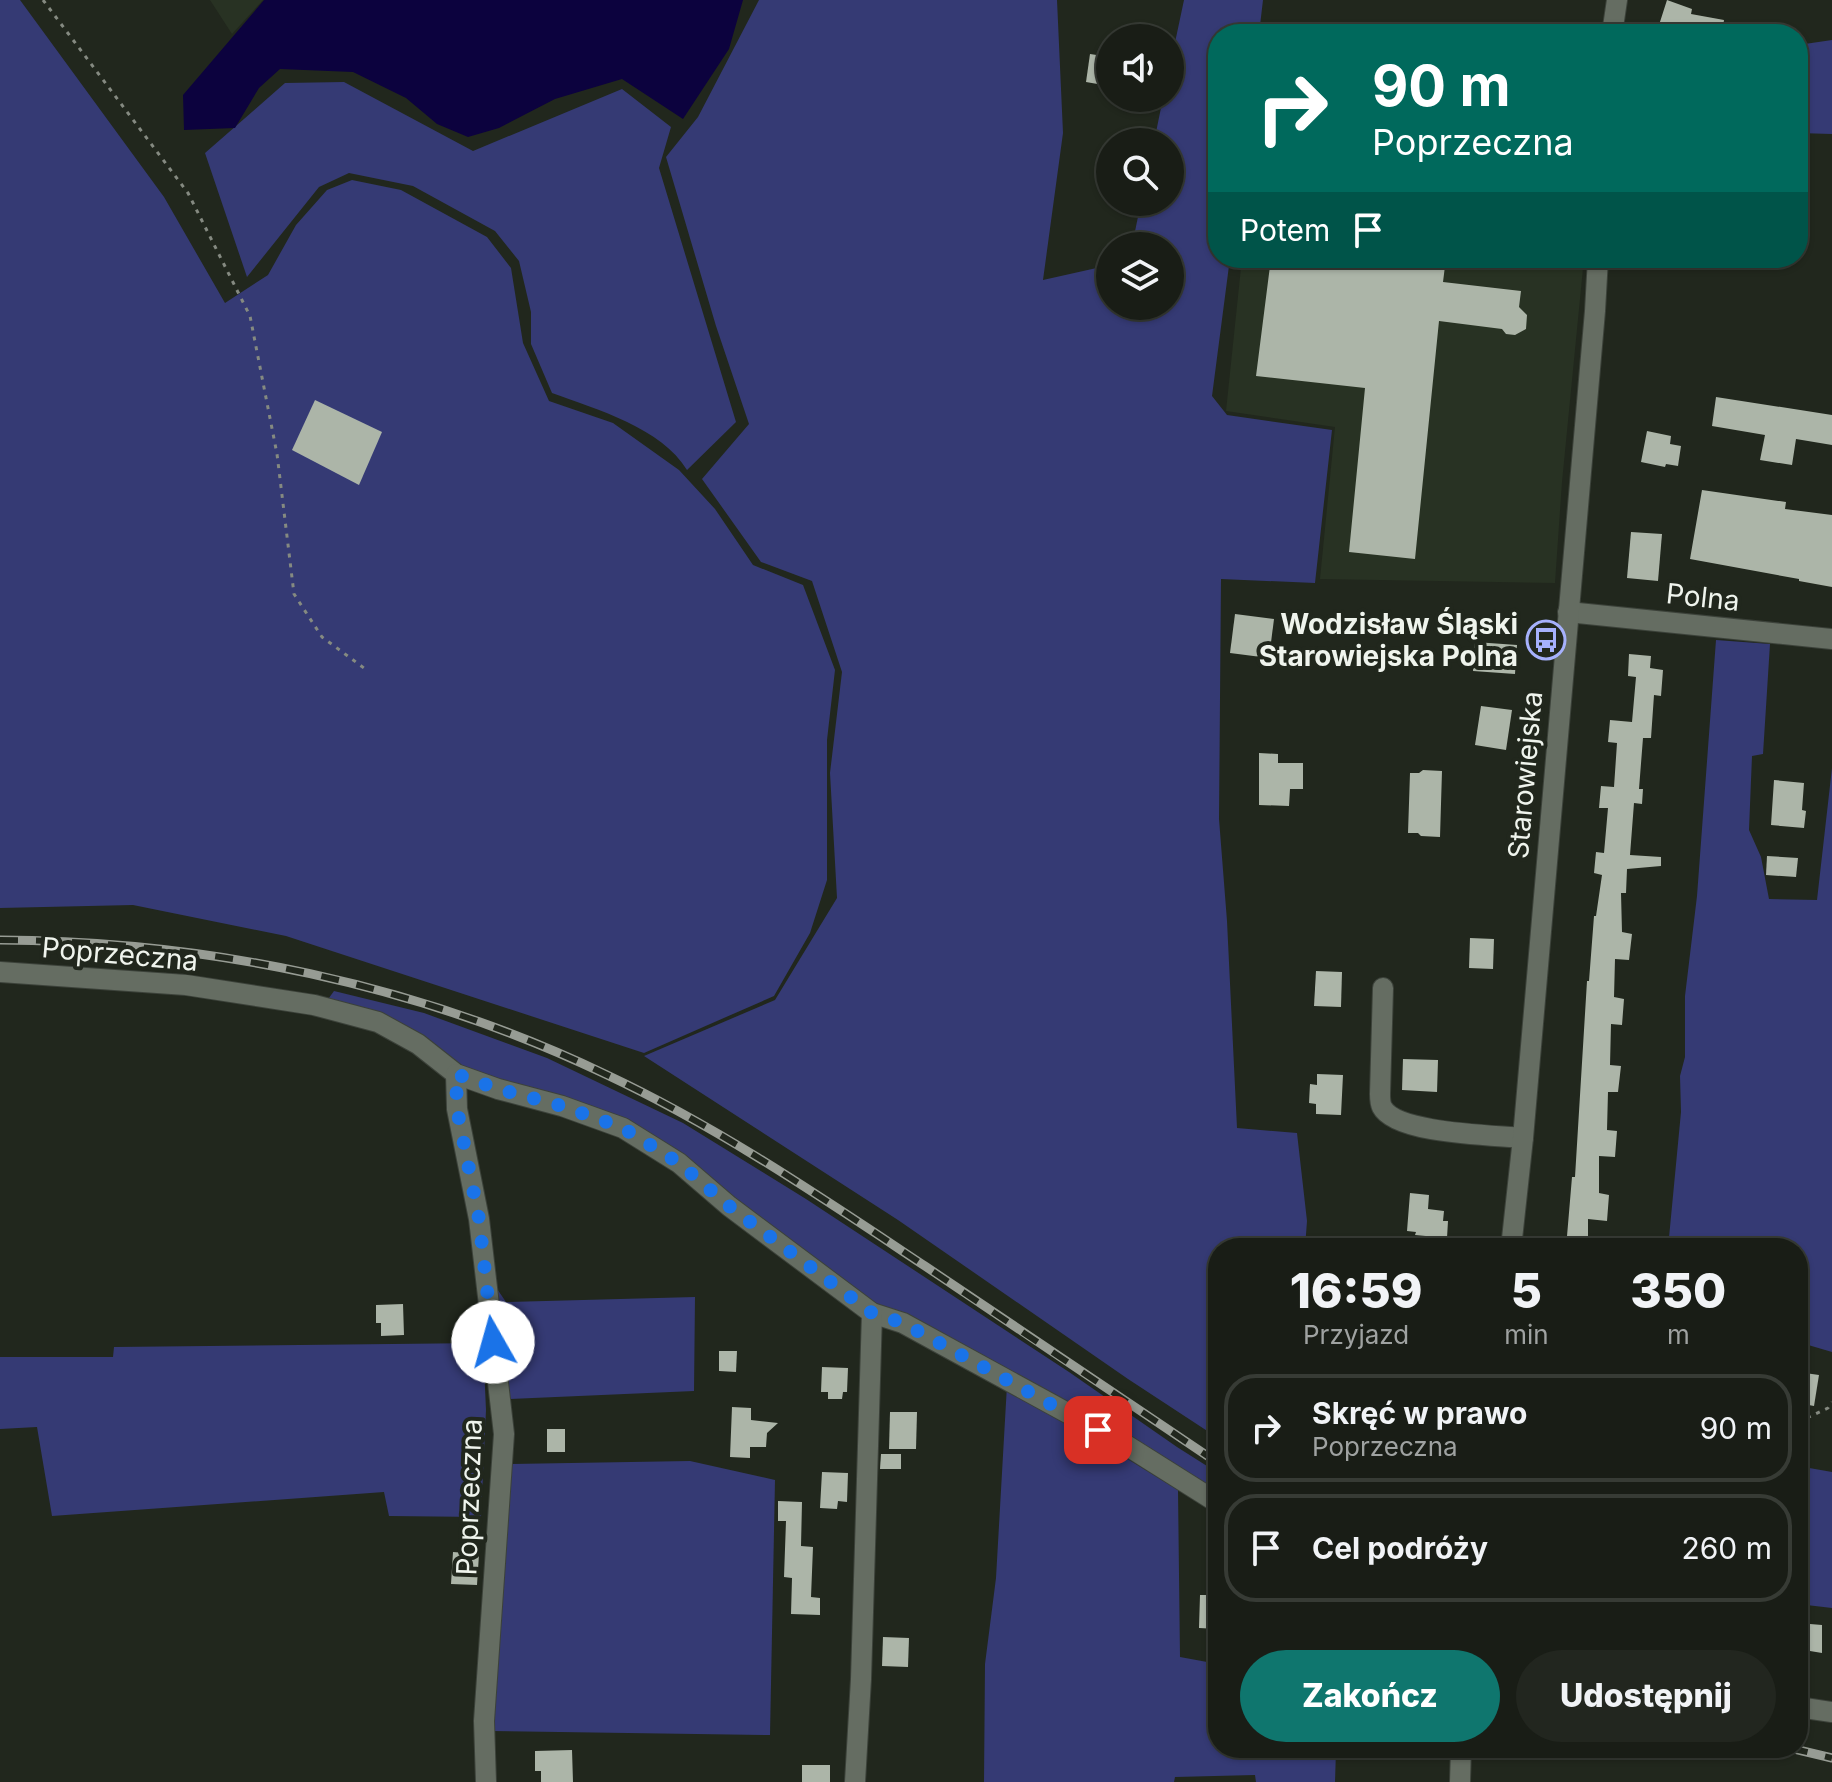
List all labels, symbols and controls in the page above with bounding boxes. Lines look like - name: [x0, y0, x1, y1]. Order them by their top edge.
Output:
- map controls: [1096, 24, 1184, 320]
- button: sound: [1096, 24, 1184, 112]
- text: 90 m: [1372, 52, 1511, 120]
- icon: right: [1240, 56, 1344, 160]
- text: Poprzeczna: [1372, 120, 1574, 164]
- button: search: [1096, 128, 1184, 216]
- icon: arrive: [1346, 208, 1390, 252]
- text: Potem: [1240, 212, 1330, 248]
- button: layers: [1096, 232, 1184, 320]
- street label: Polna: [1665, 576, 1741, 618]
- place label: Wodzisław Śląski Starowiejska Polna: [1259, 607, 1518, 673]
- bus stop icon: Wodzisław Śląski Starowiejska Polna: [1525, 619, 1567, 661]
- street label: Starowiejska: [1501, 690, 1549, 860]
- street label: Poprzeczna: [40, 930, 200, 978]
- text: 16:59: [1290, 1261, 1423, 1320]
- text: 5: [1511, 1261, 1542, 1320]
- text: 350: [1630, 1261, 1726, 1320]
- position arrow: [451, 1300, 535, 1384]
- text: Przyjazd: [1303, 1319, 1409, 1350]
- text: min: [1504, 1319, 1549, 1350]
- text: m: [1667, 1319, 1690, 1350]
- text: Skręć w prawo: [1312, 1395, 1527, 1431]
- pin: [1064, 1396, 1132, 1464]
- icon: right: [1244, 1406, 1288, 1450]
- icon: arrive: [1076, 1408, 1120, 1452]
- text: 90 m: [1700, 1410, 1772, 1446]
- street label: Poprzeczna: [449, 1418, 489, 1576]
- text: Poprzeczna: [1312, 1431, 1458, 1462]
- icon: arrive: [1244, 1526, 1288, 1570]
- text: Cel podróży: [1312, 1530, 1488, 1566]
- text: 260 m: [1681, 1530, 1772, 1566]
- button: Zakończ: [1240, 1650, 1500, 1742]
- button: Udostępnij: [1516, 1650, 1776, 1742]

